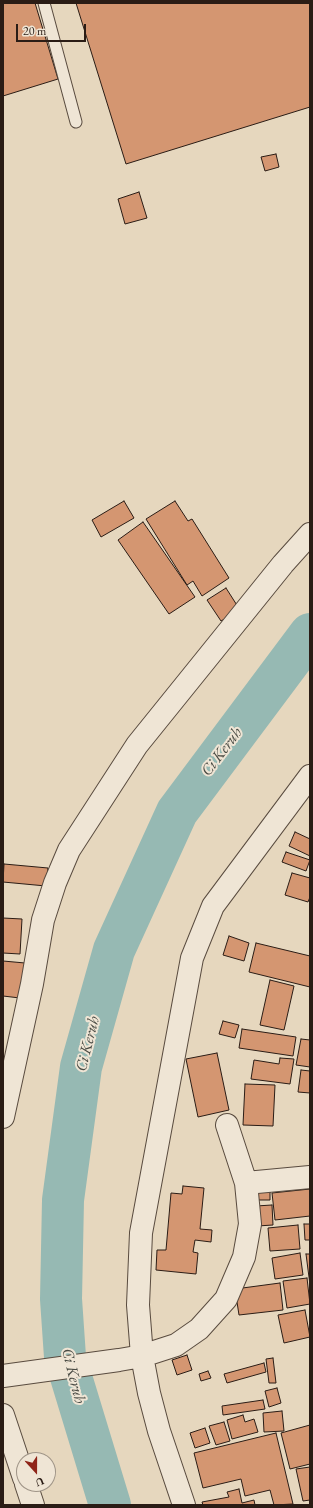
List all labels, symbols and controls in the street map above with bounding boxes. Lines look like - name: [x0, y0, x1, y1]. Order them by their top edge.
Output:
- scale bar: [18, 16, 88, 42]
- text: 20 m: [23, 23, 46, 39]
- water label: Ci Keruh: [197, 724, 247, 780]
- water label: Ci Keruh: [72, 1014, 104, 1074]
- water label: Ci Keruh: [57, 1346, 89, 1406]
- north arrow: [16, 1452, 56, 1492]
- text: U: [34, 1474, 46, 1490]

